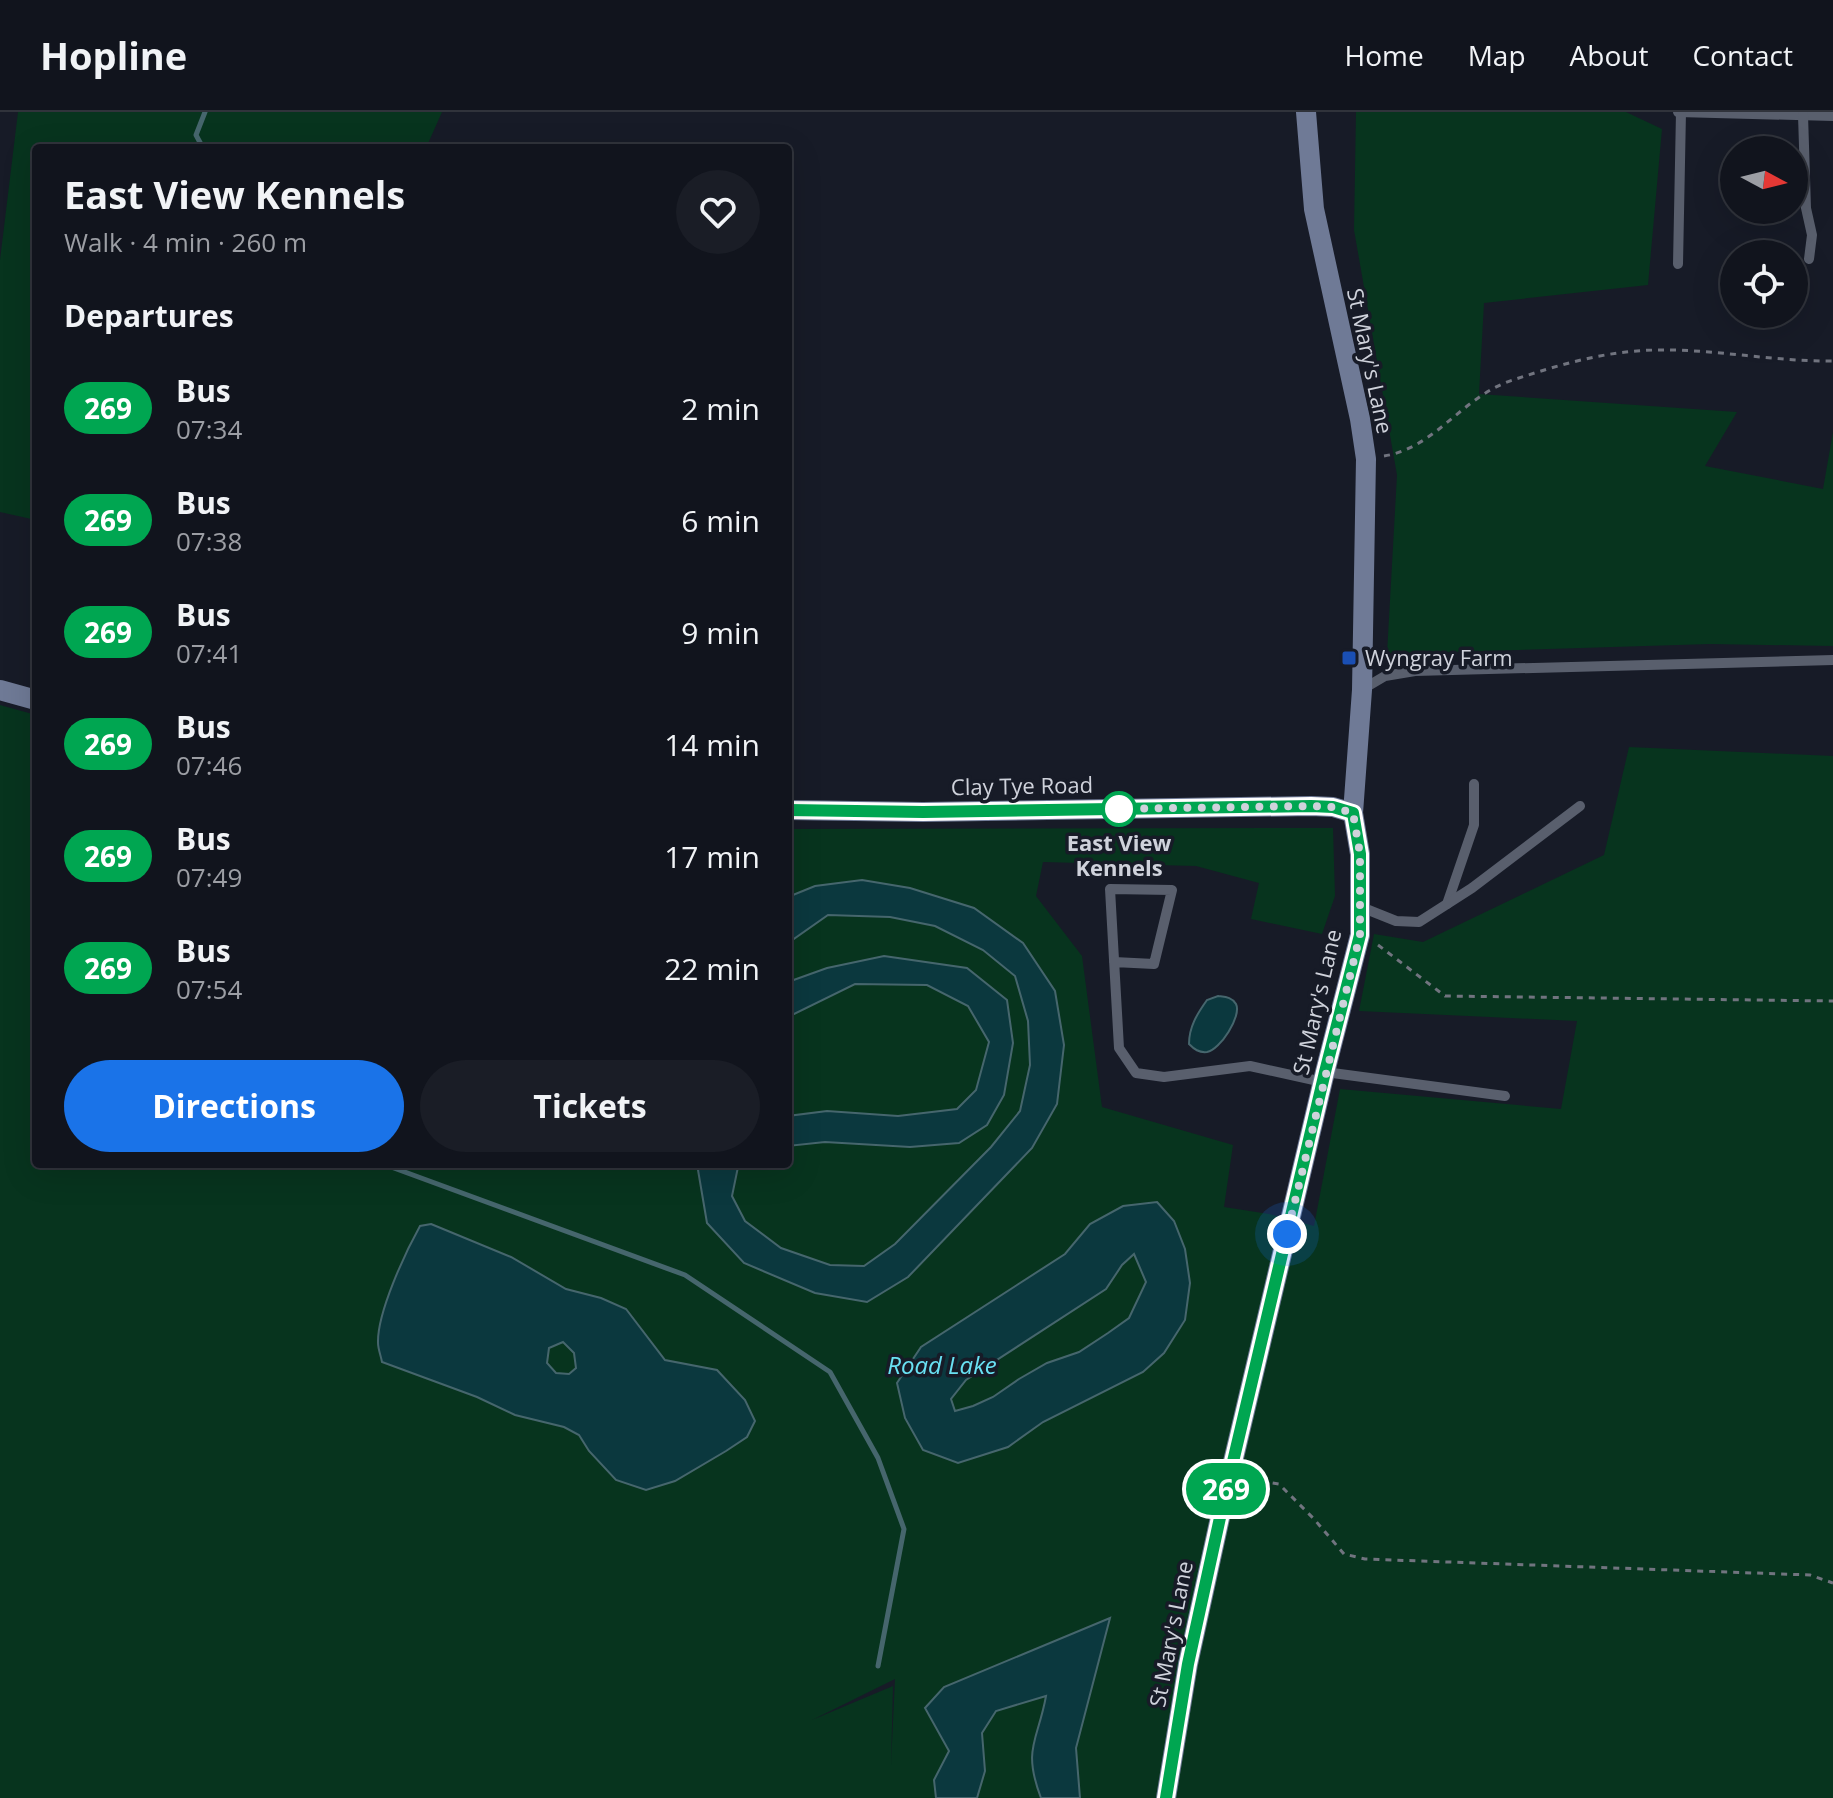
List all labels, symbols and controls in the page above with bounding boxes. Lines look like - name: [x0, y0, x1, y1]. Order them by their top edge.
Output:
- text: Hopline: [40, 29, 187, 81]
- text: Home: [1345, 36, 1424, 74]
- text: Map: [1468, 36, 1526, 74]
- text: About: [1570, 36, 1648, 74]
- text: Contact: [1692, 36, 1793, 74]
- north arrow: [1720, 136, 1808, 224]
- map controls: [1720, 136, 1808, 328]
- text: East View Kennels: [64, 168, 405, 220]
- button: heart: [676, 170, 760, 254]
- text: Walk · 4 min · 260 m: [64, 224, 307, 260]
- button: locate: [1720, 240, 1808, 328]
- street label: St Mary's Lane: [1341, 285, 1401, 436]
- text: Departures: [64, 295, 234, 336]
- text: Bus: [176, 370, 231, 411]
- text: 2 min: [681, 388, 760, 429]
- text: 269: [84, 389, 132, 427]
- text: 07:34: [176, 411, 242, 447]
- text: Bus: [176, 482, 231, 523]
- text: 6 min: [681, 500, 760, 541]
- text: 269: [84, 501, 132, 539]
- text: 07:38: [176, 523, 242, 559]
- text: Bus: [176, 594, 231, 635]
- text: 9 min: [681, 612, 760, 653]
- text: 269: [84, 613, 132, 651]
- text: 07:41: [176, 635, 242, 671]
- place label: Wyngray Farm: [1365, 642, 1513, 672]
- marker: Wyngray Farm: [1340, 649, 1358, 667]
- text: Bus: [176, 706, 231, 747]
- text: 14 min: [664, 724, 760, 765]
- text: 269: [84, 725, 132, 763]
- text: 07:46: [176, 747, 242, 783]
- street label: Clay Tye Road: [951, 769, 1093, 801]
- marker: East View Kennels: [1102, 792, 1136, 826]
- text: Bus: [176, 818, 231, 859]
- place label: East View Kennels: [1067, 827, 1171, 882]
- text: 17 min: [664, 836, 760, 877]
- text: 269: [84, 837, 132, 875]
- text: 07:49: [176, 859, 242, 895]
- street label: St Mary's Lane: [1285, 926, 1347, 1077]
- text: Bus: [176, 930, 231, 971]
- text: 22 min: [664, 948, 760, 989]
- text: 269: [84, 949, 132, 987]
- text: 07:54: [176, 971, 242, 1007]
- button: Directions: [64, 1060, 404, 1152]
- button: Tickets: [420, 1060, 760, 1152]
- your location: [1267, 1214, 1307, 1254]
- water label: Road Lake: [887, 1348, 997, 1381]
- line badge: 269: [1180, 1463, 1272, 1515]
- text: 269: [1202, 1470, 1250, 1508]
- street label: St Mary's Lane: [1141, 1558, 1199, 1709]

